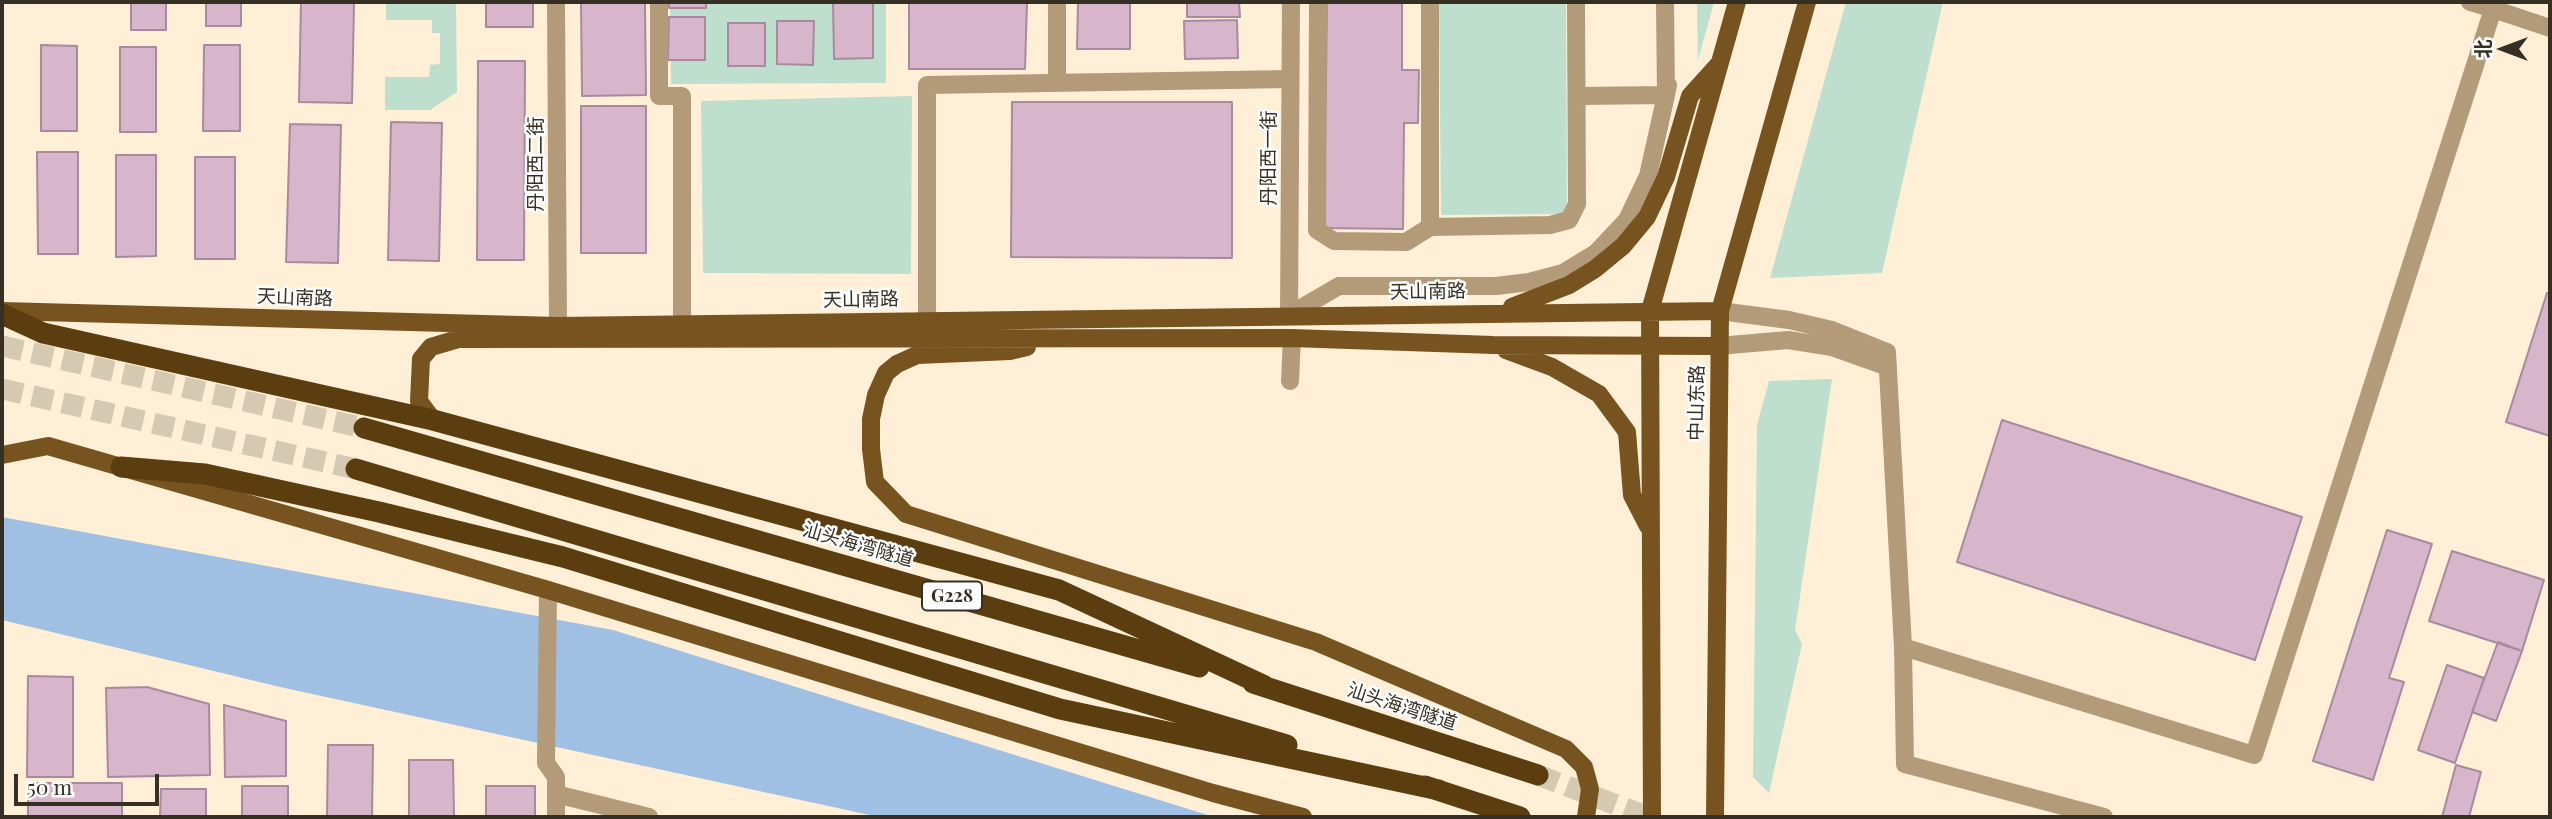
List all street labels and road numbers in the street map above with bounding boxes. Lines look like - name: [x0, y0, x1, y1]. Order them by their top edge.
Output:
- street label: 丹阳西一街: [1258, 111, 1280, 205]
- street label: 丹阳西二街: [525, 117, 547, 211]
- street label: 天山南路: [1390, 280, 1466, 304]
- street label: 天山南路: [257, 285, 333, 311]
- street label: 天山南路: [823, 288, 899, 312]
- street label: 中山东路: [1685, 365, 1709, 441]
- street label: 汕头海湾隧道: [800, 518, 916, 572]
- road number: G228: [922, 582, 982, 610]
- street label: 汕头海湾隧道: [1344, 679, 1460, 735]

